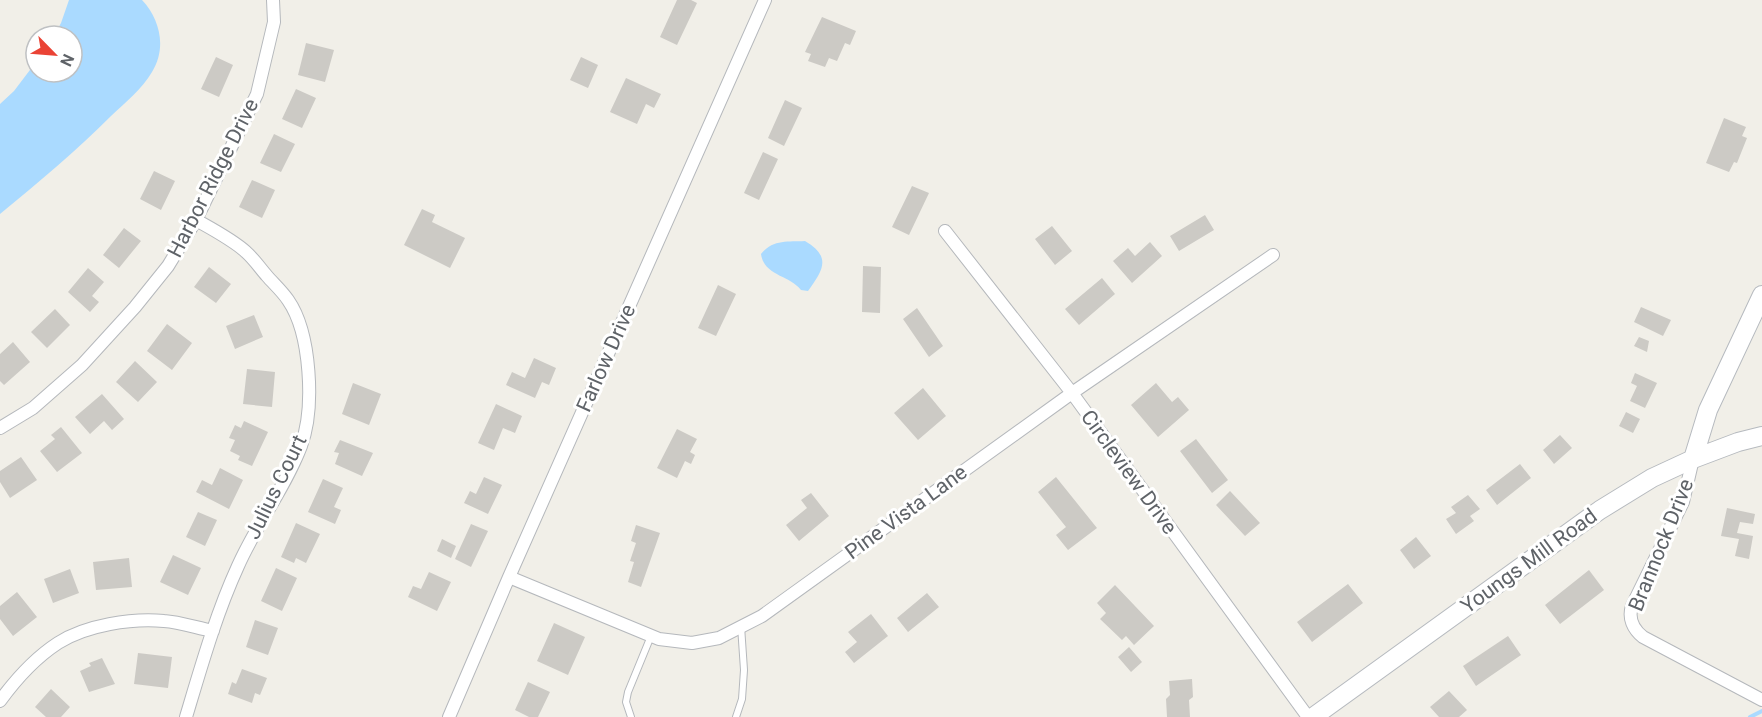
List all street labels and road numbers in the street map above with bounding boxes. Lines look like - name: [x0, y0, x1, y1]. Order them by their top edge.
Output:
- street label: Harbor Ridge Drive: [163, 95, 263, 261]
- street label: Farlow Drive: [572, 301, 640, 415]
- street label: Circleview Drive: [1076, 405, 1182, 539]
- street label: Julius Court: [241, 431, 312, 543]
- street label: Pine Vista Lane: [840, 460, 972, 564]
- street label: Brannock Drive: [1624, 475, 1698, 615]
- street label: Youngs Mill Road: [1456, 504, 1602, 618]

